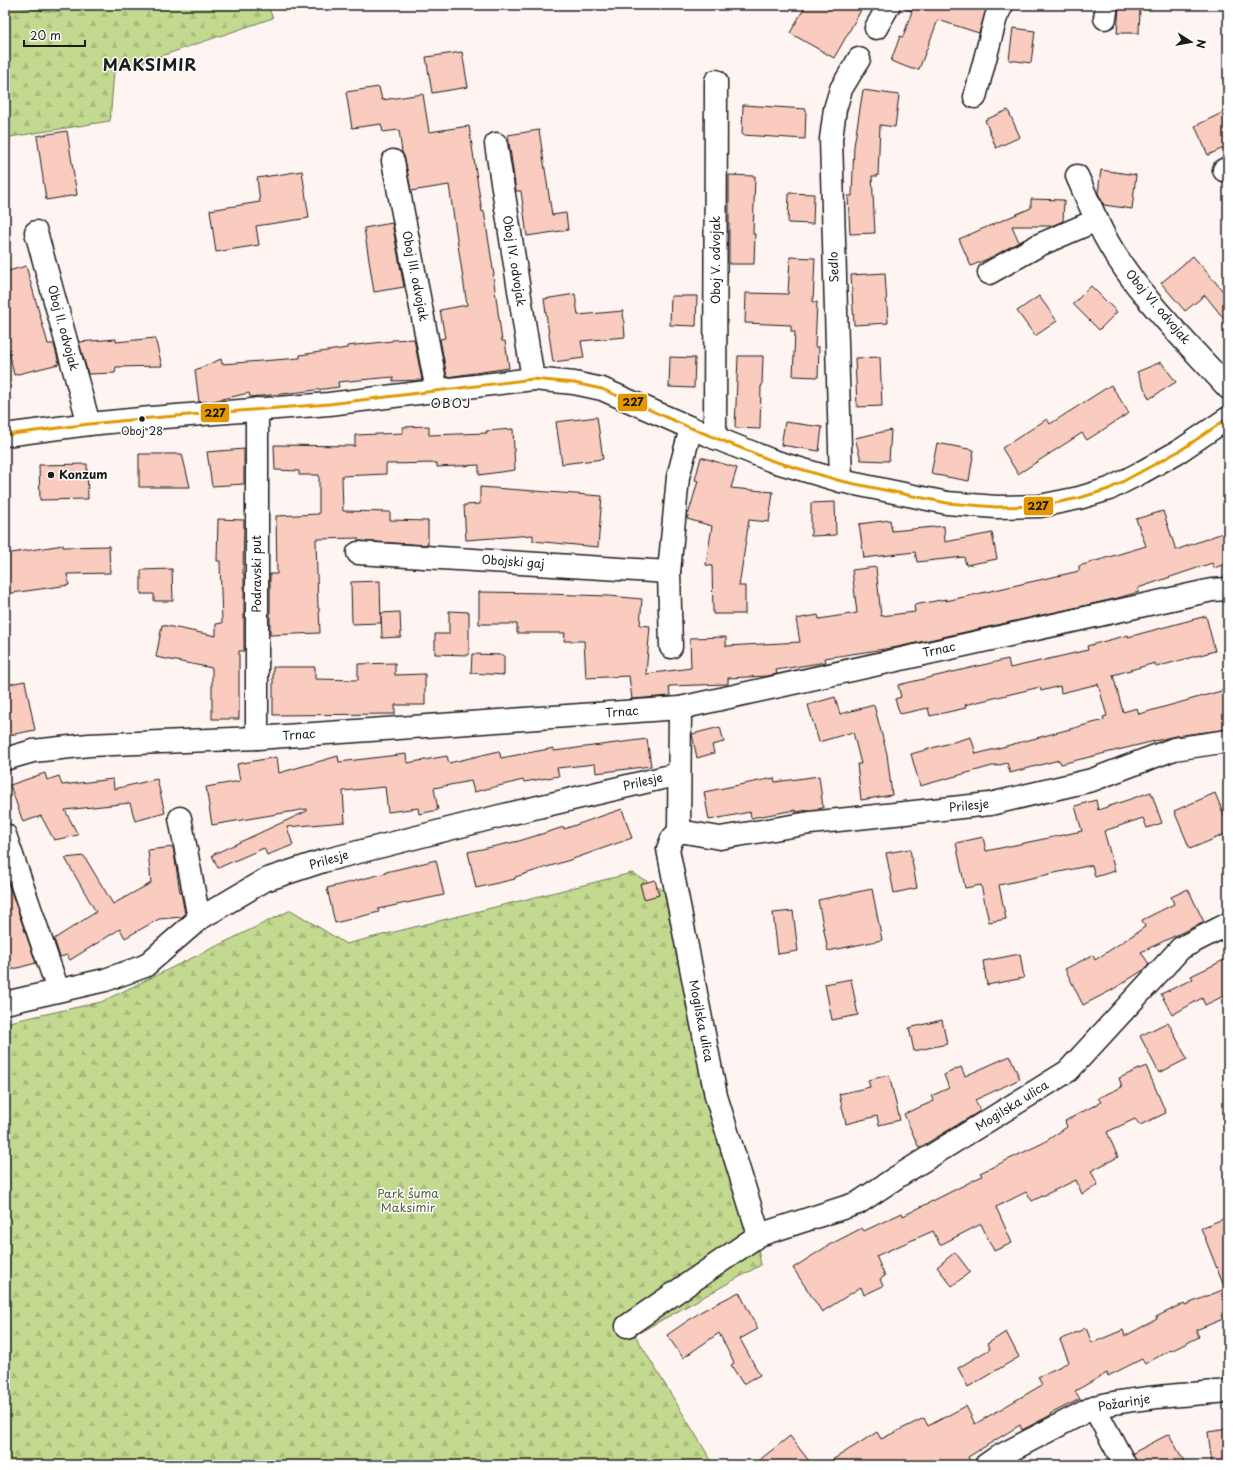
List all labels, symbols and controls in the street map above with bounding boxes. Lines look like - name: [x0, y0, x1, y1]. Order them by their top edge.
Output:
- scale bar: [24, 22, 85, 48]
- north arrow: [1171, 22, 1211, 62]
- text: 20 m: [30, 26, 61, 44]
- text: N: [1192, 38, 1210, 50]
- district label: MAKSIMIR: [103, 52, 197, 76]
- street label: Oboj IV. odvojak: [499, 214, 531, 308]
- street label: Oboj V. odvojak: [706, 216, 724, 304]
- street label: Oboj III. odvojak: [398, 229, 434, 323]
- street label: Sedlo: [823, 251, 843, 283]
- street label: Oboj VI. odvojak: [1122, 265, 1195, 348]
- street label: Oboj II. odvojak: [44, 283, 84, 373]
- district label: OBOJ: [430, 393, 472, 412]
- line badge: 227: [617, 393, 648, 412]
- text: 227: [622, 393, 644, 410]
- line badge: 227: [200, 403, 230, 423]
- text: 227: [204, 404, 226, 421]
- marker: Oboj 28: [137, 414, 147, 424]
- place label: Oboj 28: [121, 422, 163, 439]
- place label: Konzum: [59, 465, 108, 483]
- marker: Konzum: [46, 470, 56, 480]
- line badge: 227: [1023, 496, 1054, 516]
- text: 227: [1027, 497, 1049, 514]
- street label: Podravski put: [247, 535, 265, 613]
- street label: Obojski gaj: [481, 550, 545, 572]
- street label: Trnac: [921, 637, 957, 661]
- street label: Trnac: [605, 701, 639, 721]
- street label: Trnac: [282, 724, 316, 744]
- street label: Prilesje: [621, 768, 664, 794]
- street label: Prilesje: [948, 794, 990, 816]
- street label: Prilesje: [307, 845, 351, 873]
- street label: Mogilska ulica: [685, 978, 719, 1064]
- street label: Mogilska ulica: [971, 1075, 1052, 1135]
- park label: Park šuma Maksimir: [377, 1184, 439, 1216]
- street label: Požarinje: [1096, 1389, 1152, 1415]

